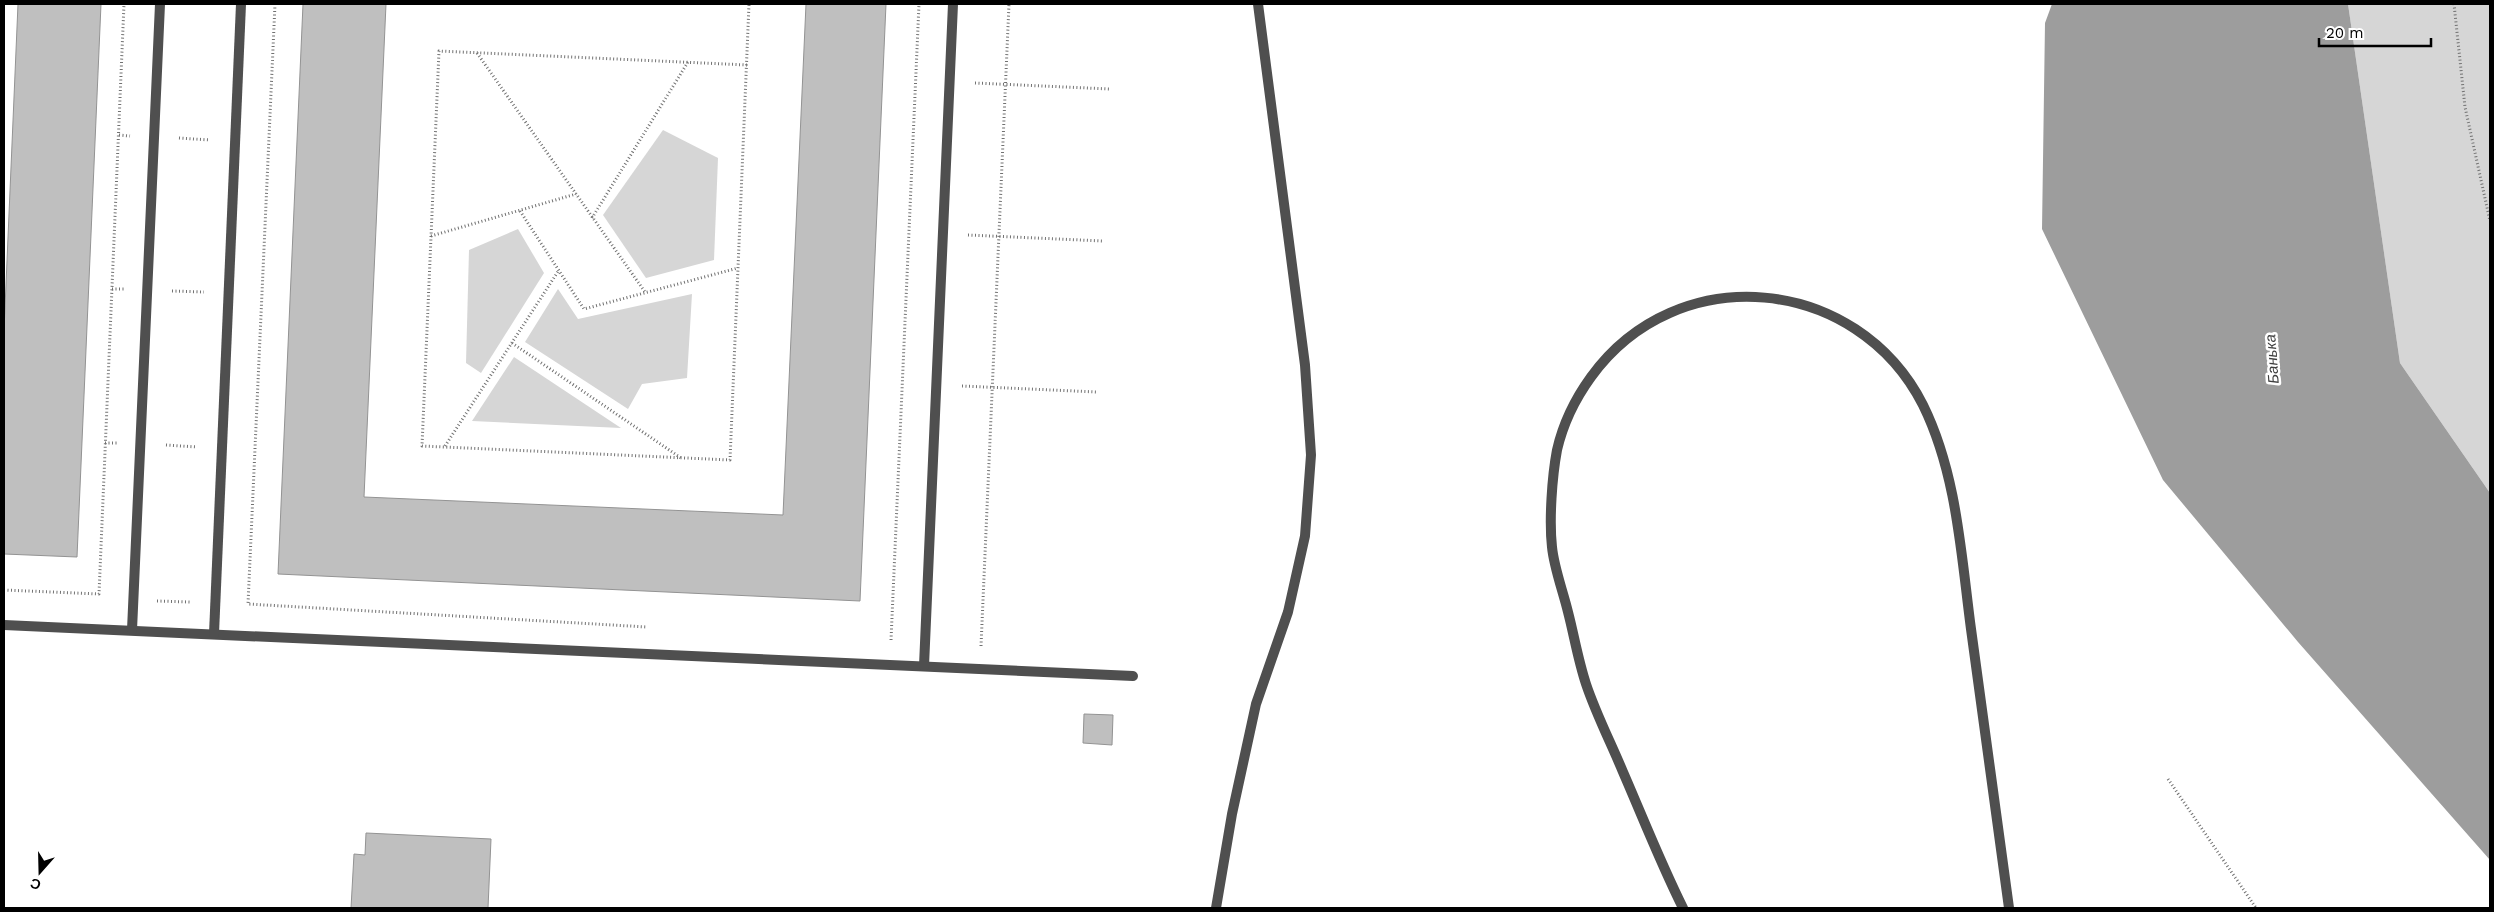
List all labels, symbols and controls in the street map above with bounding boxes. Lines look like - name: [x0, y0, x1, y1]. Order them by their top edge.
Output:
- scale bar: [2319, 15, 2432, 47]
- text: 20 m: [2326, 24, 2364, 42]
- water label: Банька: [2261, 334, 2283, 384]
- north arrow: [15, 847, 65, 897]
- text: С: [28, 875, 43, 893]

